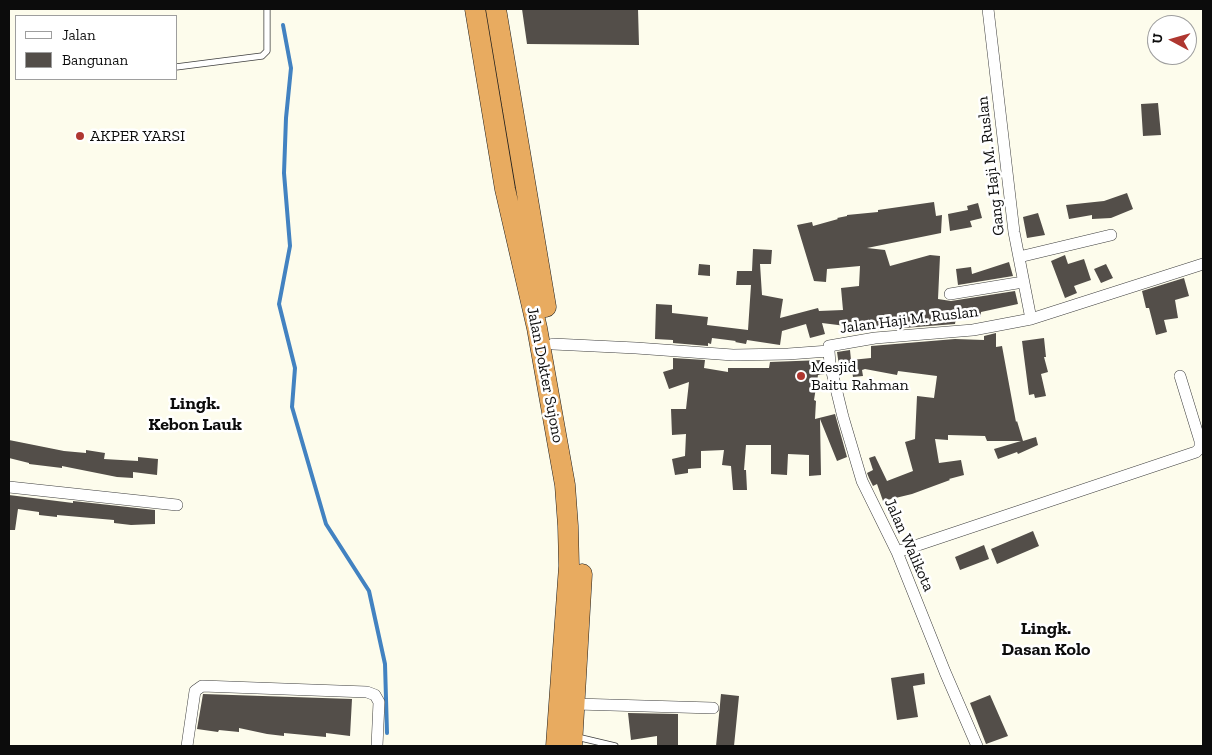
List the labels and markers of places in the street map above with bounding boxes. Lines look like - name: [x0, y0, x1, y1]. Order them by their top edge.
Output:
- place label: AKPER YARSI: [90, 126, 185, 146]
- marker: AKPER YARSI: [74, 130, 86, 142]
- place label: Mesjid Baitu Rahman: [811, 357, 909, 395]
- marker: Mesjid Baitu Rahman: [795, 370, 807, 382]

